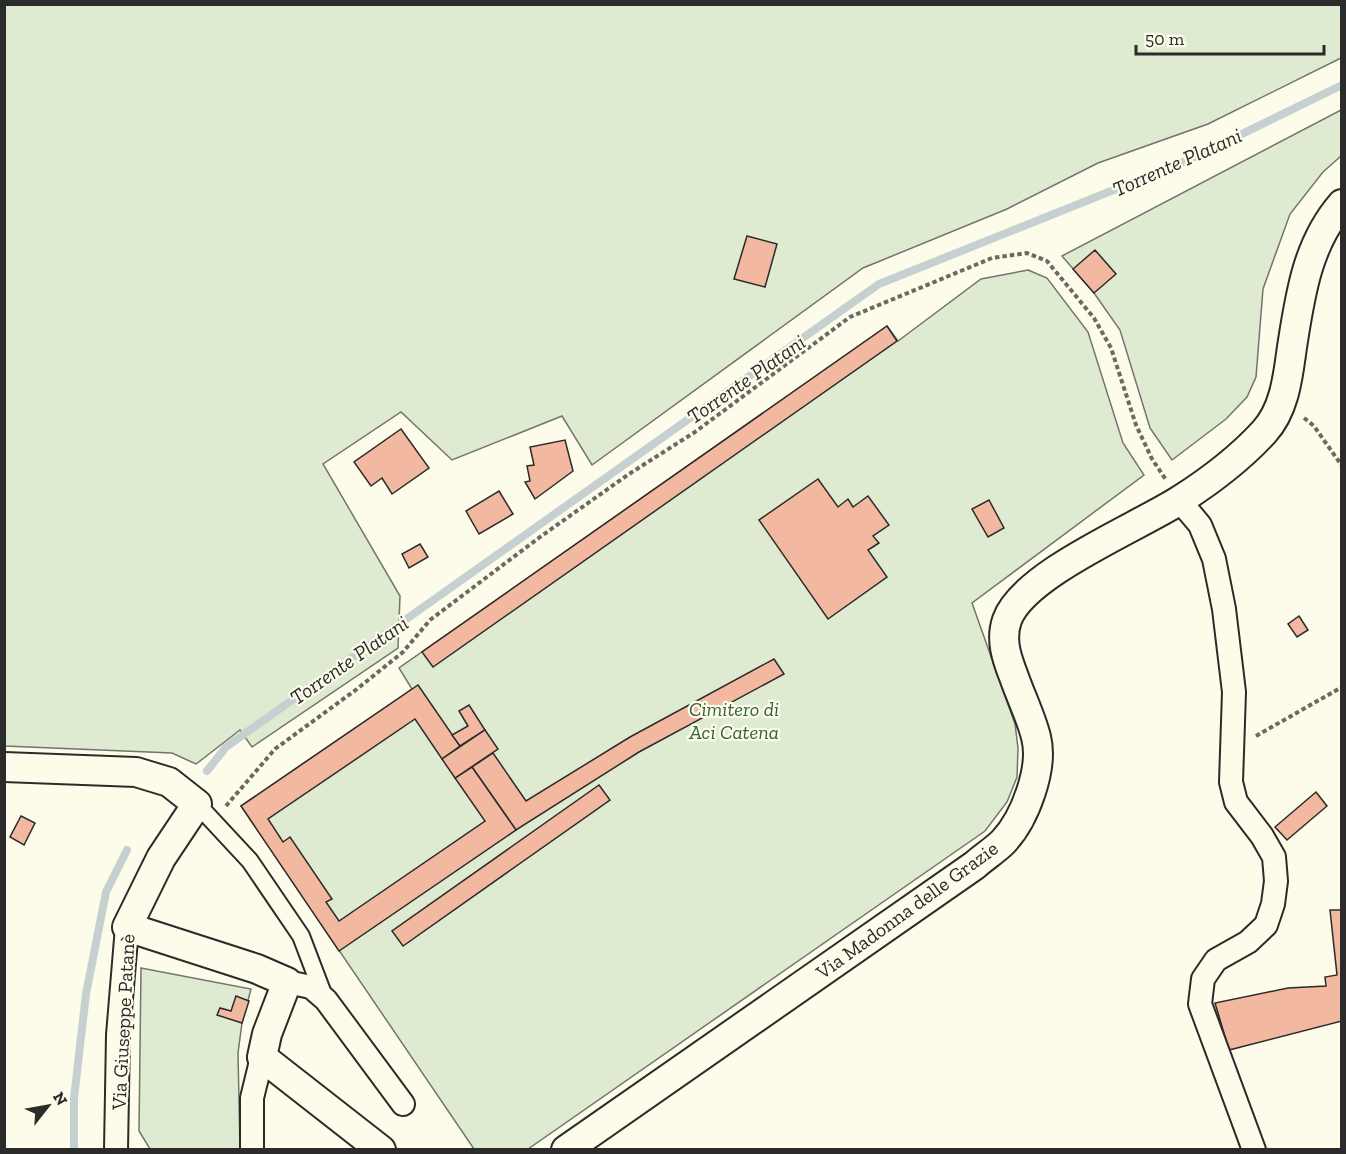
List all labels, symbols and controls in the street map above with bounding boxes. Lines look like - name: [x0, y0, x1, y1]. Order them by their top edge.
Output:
- scale bar: [1136, 18, 1324, 56]
- text: 50 m: [1145, 28, 1185, 50]
- water label: Torrente Platani: [1109, 122, 1245, 202]
- water label: Torrente Platani: [682, 329, 810, 429]
- water label: Torrente Platani: [285, 610, 413, 710]
- park label: Cimitero di Aci Catena: [688, 697, 779, 744]
- street label: Via Madonna delle Grazie: [811, 836, 1003, 985]
- street label: Via Giuseppe Patanè: [106, 933, 140, 1112]
- north arrow: [18, 1076, 78, 1136]
- text: N: [49, 1088, 72, 1109]

